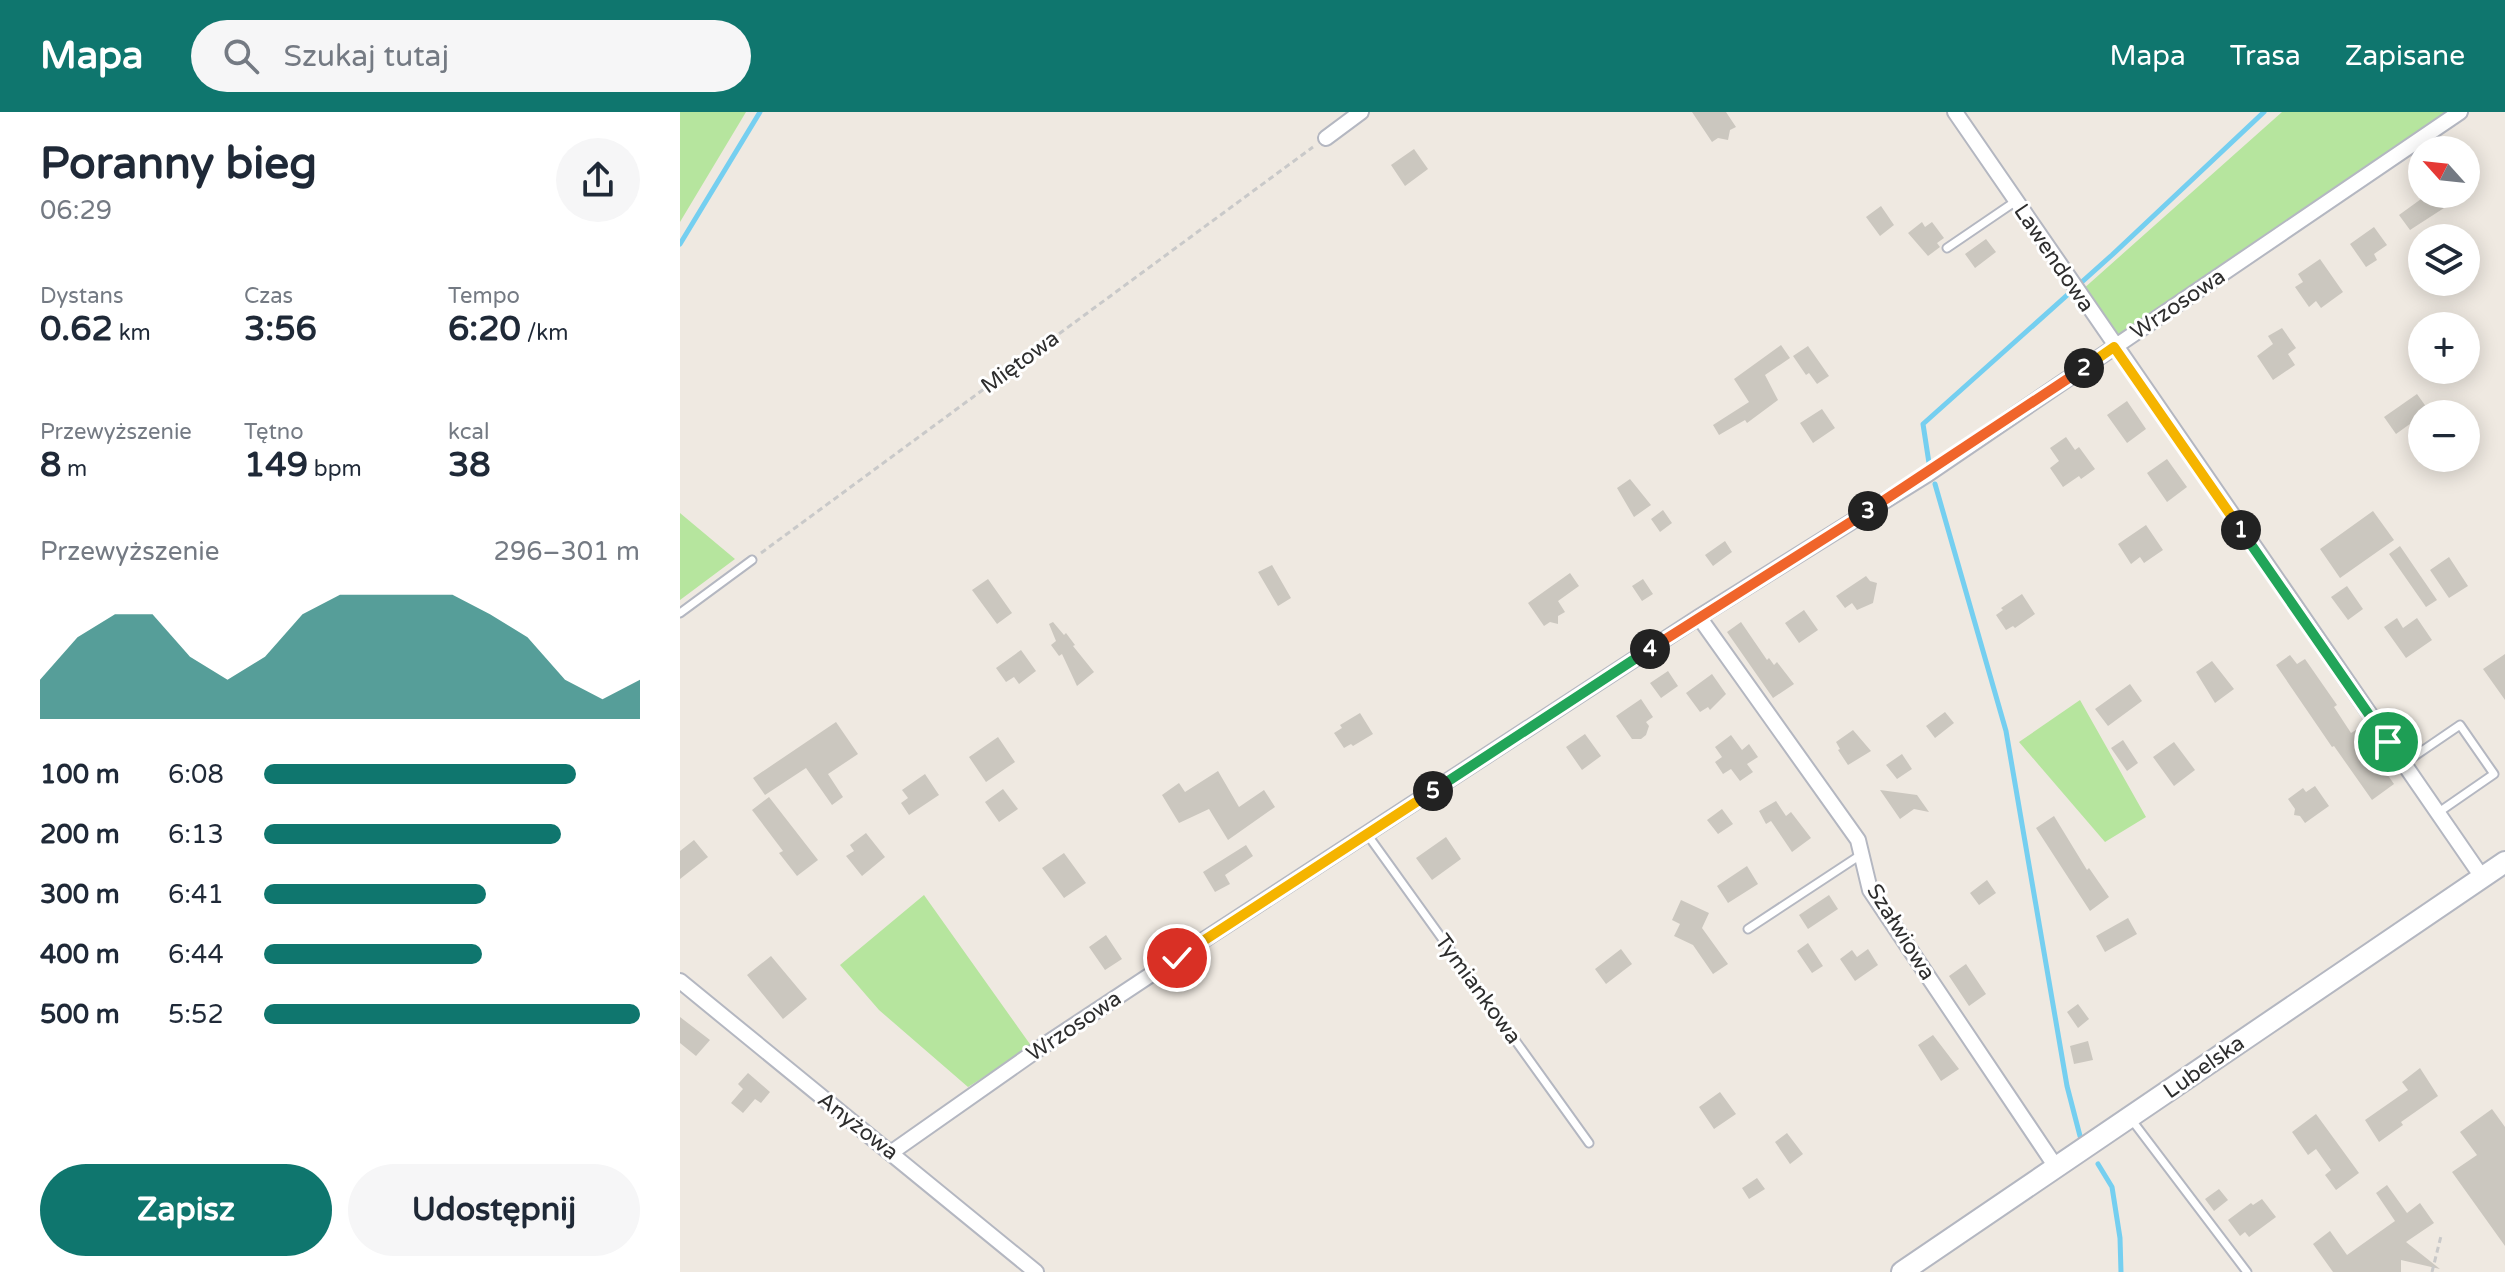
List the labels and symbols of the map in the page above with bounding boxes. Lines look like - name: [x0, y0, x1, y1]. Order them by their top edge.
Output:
- north arrow: [2408, 136, 2480, 208]
- street label: Lawendowa: [2008, 199, 2100, 317]
- street label: Wrzosowa: [2126, 263, 2230, 345]
- street label: Miętowa: [976, 325, 1064, 399]
- pin: 2: [2064, 348, 2104, 388]
- pin: 3: [1848, 491, 1888, 531]
- pin: 1: [2221, 510, 2261, 550]
- pin: 4: [1630, 629, 1670, 669]
- pin: [2354, 708, 2422, 776]
- pin: 5: [1413, 771, 1453, 811]
- street label: Szałwiowa: [1861, 879, 1941, 985]
- pin: [1143, 924, 1211, 992]
- street label: Tymiankowa: [1429, 929, 1527, 1049]
- street label: Wrzosowa: [1022, 985, 1126, 1067]
- street label: Lubelska: [2159, 1030, 2249, 1104]
- street label: Anyżowa: [813, 1086, 903, 1166]

